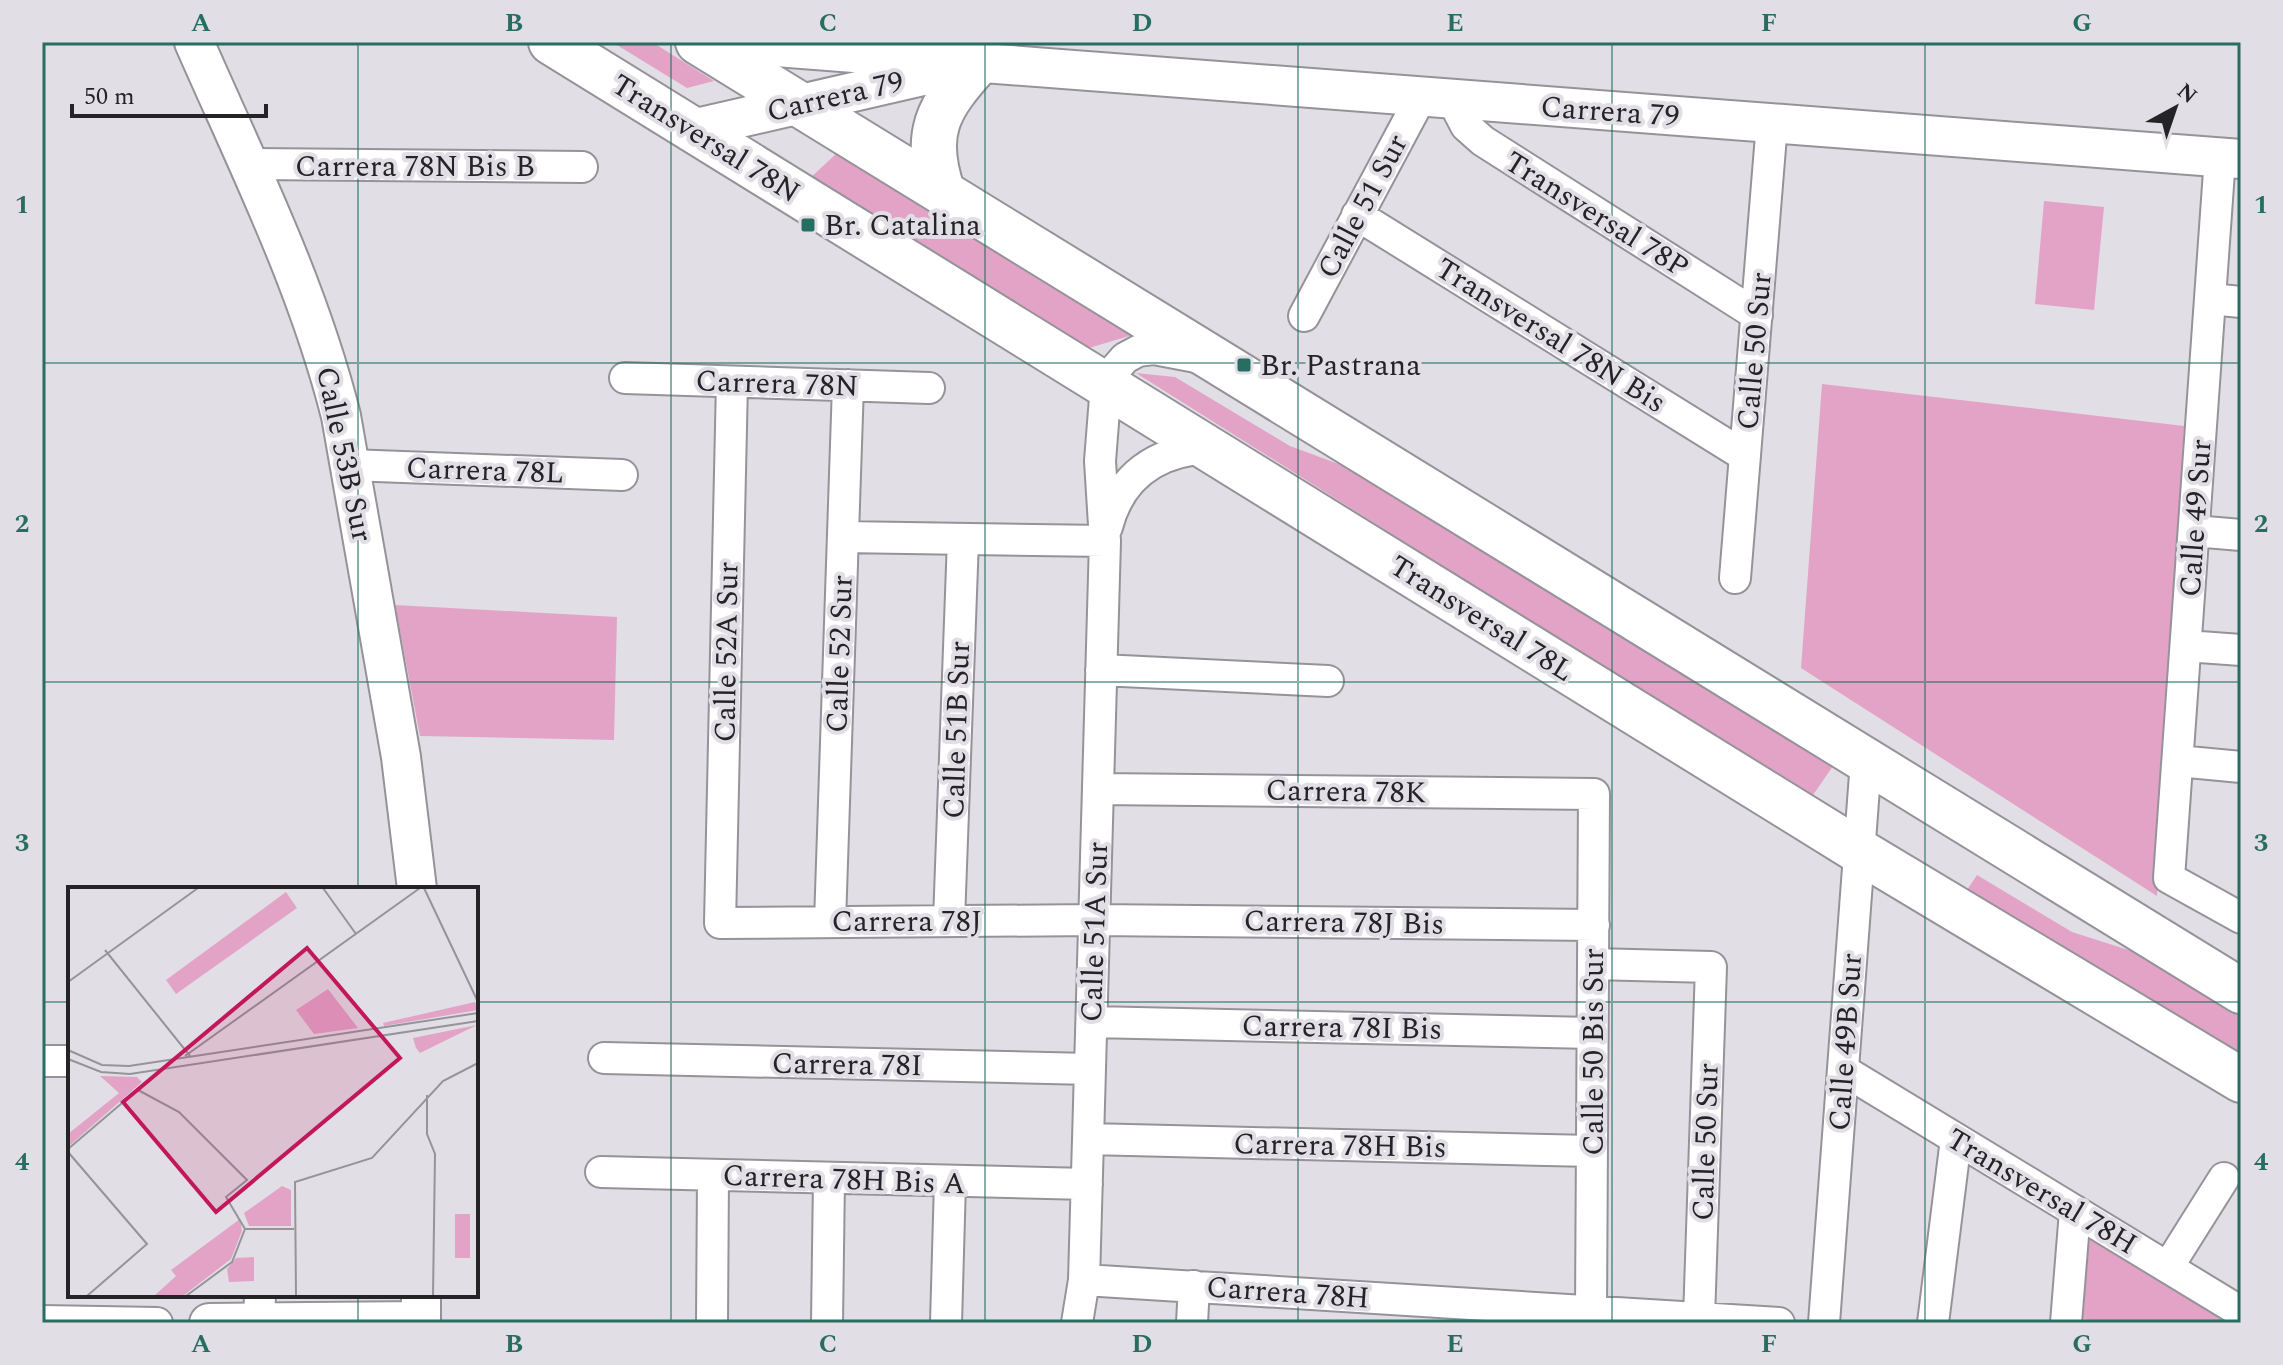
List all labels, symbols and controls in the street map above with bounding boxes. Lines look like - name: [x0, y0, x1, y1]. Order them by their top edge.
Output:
- text: A: [191, 3, 211, 43]
- text: B: [505, 3, 523, 43]
- text: C: [819, 3, 837, 43]
- text: D: [1132, 3, 1152, 43]
- text: E: [1446, 3, 1464, 43]
- text: F: [1761, 3, 1777, 43]
- text: G: [2072, 3, 2092, 43]
- street label: Carrera 79: [762, 59, 908, 135]
- street label: Transversal 78N: [602, 62, 809, 215]
- scale bar: [72, 68, 266, 118]
- north arrow: [2135, 68, 2215, 148]
- text: N: [2169, 75, 2204, 112]
- text: 50 m: [84, 79, 135, 115]
- street label: Carrera 79: [1539, 84, 1681, 140]
- street label: Calle 51 Sur: [1305, 126, 1420, 287]
- street label: Transversal 78P: [1495, 140, 1698, 290]
- street label: Carrera 78N Bis B: [295, 144, 535, 190]
- text: 1: [15, 185, 29, 225]
- text: 1: [2254, 185, 2268, 225]
- place label: Br. Catalina: [824, 203, 981, 249]
- marker: Br. Catalina: [799, 216, 817, 234]
- street label: Transversal 78N Bis: [1426, 246, 1675, 426]
- street label: Calle 50 Sur: [1725, 270, 1785, 432]
- place label: Br. Pastrana: [1260, 343, 1421, 389]
- marker: Br. Pastrana: [1235, 356, 1253, 374]
- street label: Carrera 78N: [695, 358, 859, 410]
- street label: Calle 53B Sur: [303, 362, 385, 546]
- street label: Calle 49 Sur: [2168, 438, 2224, 599]
- street label: Carrera 78L: [405, 445, 565, 497]
- text: 2: [15, 504, 29, 544]
- text: 2: [2254, 504, 2268, 544]
- street label: Transversal 78L: [1380, 544, 1583, 694]
- street label: Calle 52A Sur: [702, 561, 752, 743]
- street label: Calle 52 Sur: [814, 574, 866, 734]
- street label: Calle 51B Sur: [931, 640, 983, 820]
- street label: Carrera 78K: [1265, 768, 1427, 816]
- text: 3: [15, 823, 29, 863]
- text: 3: [2254, 823, 2268, 863]
- street label: Calle 51A Sur: [1069, 841, 1121, 1023]
- inset map: [68, 887, 478, 1297]
- street label: Carrera 78J Bis: [1243, 898, 1445, 948]
- street label: Carrera 78J: [832, 899, 982, 945]
- street label: Calle 50 Bis Sur: [1571, 948, 1617, 1156]
- street label: Calle 49B Sur: [1817, 952, 1875, 1132]
- street label: Carrera 78I Bis: [1241, 1003, 1443, 1053]
- street label: Carrera 78I: [771, 1041, 923, 1089]
- street label: Calle 50 Sur: [1680, 1062, 1732, 1222]
- street label: Transversal 78H: [1937, 1117, 2146, 1267]
- street label: Carrera 78H Bis: [1233, 1121, 1447, 1171]
- text: 4: [15, 1142, 30, 1182]
- text: 4: [2254, 1142, 2269, 1182]
- street label: Carrera 78H Bis A: [722, 1153, 966, 1207]
- street label: Carrera 78H: [1205, 1264, 1371, 1322]
- text: A: [191, 1324, 211, 1364]
- text: B: [505, 1324, 523, 1364]
- text: C: [819, 1324, 837, 1364]
- text: D: [1132, 1324, 1152, 1364]
- text: E: [1446, 1324, 1464, 1364]
- text: F: [1761, 1324, 1777, 1364]
- text: G: [2072, 1324, 2092, 1364]

